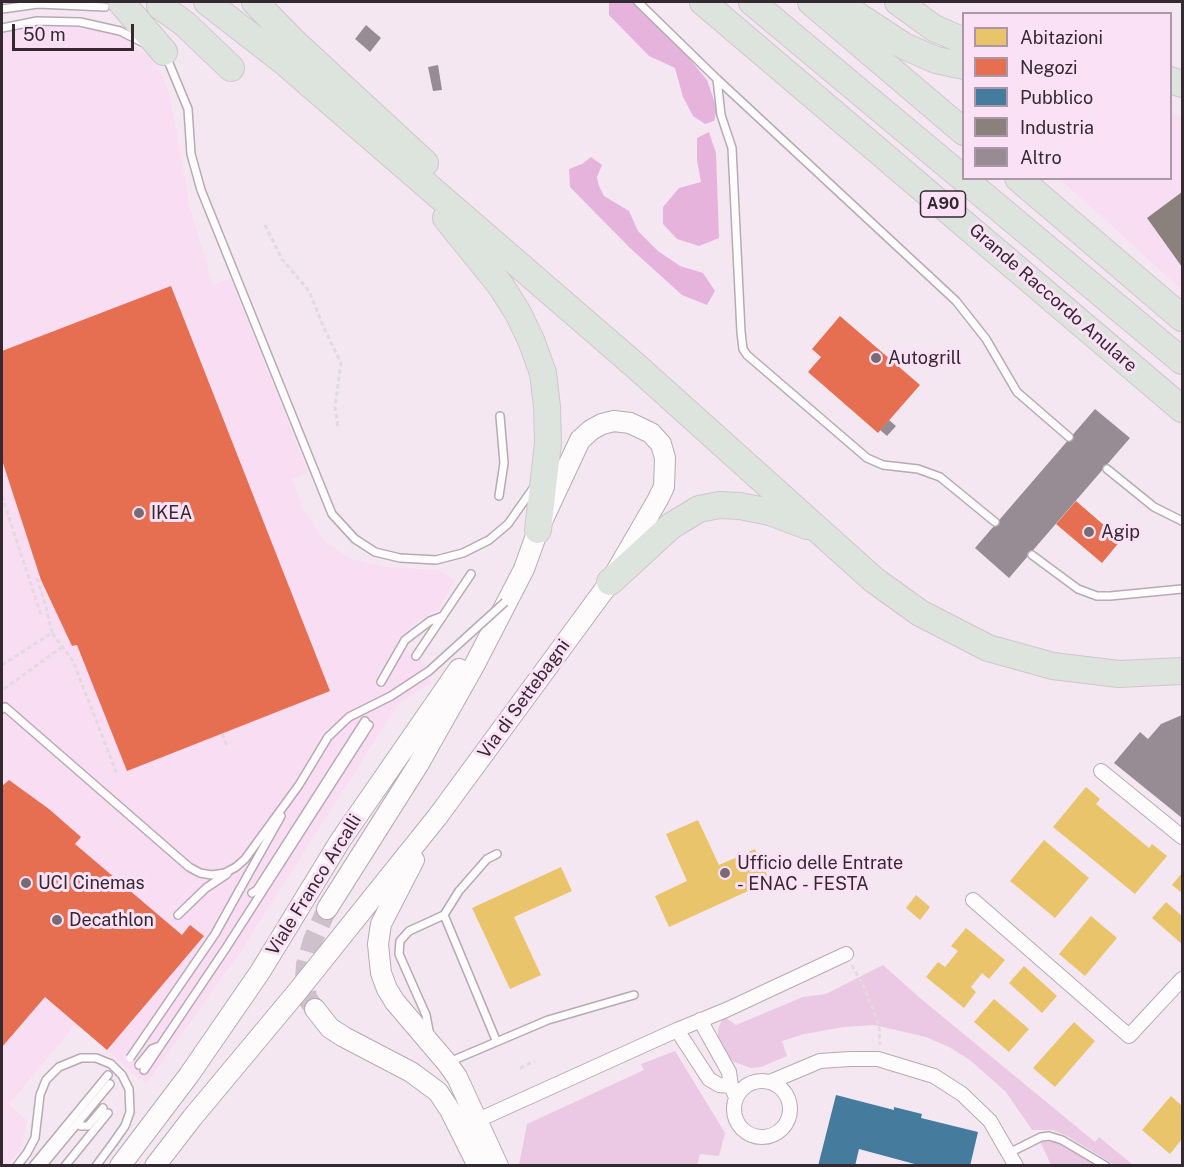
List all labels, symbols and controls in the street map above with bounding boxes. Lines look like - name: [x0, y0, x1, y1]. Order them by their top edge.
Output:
- scale bar: [15, 12, 136, 50]
- legend: [962, 12, 1172, 180]
- text: 50 m: [23, 24, 66, 45]
- text: Abitazioni: [1020, 27, 1103, 48]
- text: Negozi: [1020, 57, 1078, 78]
- text: Pubblico: [1020, 87, 1093, 108]
- text: Industria: [1020, 117, 1094, 138]
- text: Altro: [1020, 147, 1062, 168]
- road number: A90: [920, 191, 966, 217]
- street label: Grande Raccordo Anulare: [965, 219, 1141, 377]
- place label: Autogrill: [888, 347, 961, 369]
- marker: Autogrill: [869, 351, 883, 365]
- place label: IKEA: [151, 502, 192, 524]
- marker: IKEA: [132, 506, 146, 520]
- place label: Agip: [1101, 521, 1140, 543]
- marker: Agip: [1082, 525, 1096, 539]
- street label: Via di Settebagni: [474, 635, 574, 763]
- street label: Viale Franco Arcalli: [262, 810, 366, 960]
- place label: Ufficio delle Entrate - ENAC - FESTA: [737, 852, 903, 894]
- marker: Ufficio delle Entrate - ENAC - FESTA: [718, 866, 732, 880]
- place label: UCI Cinemas: [38, 872, 145, 894]
- marker: UCI Cinemas: [19, 876, 33, 890]
- place label: Decathlon: [69, 909, 154, 931]
- marker: Decathlon: [50, 913, 64, 927]

